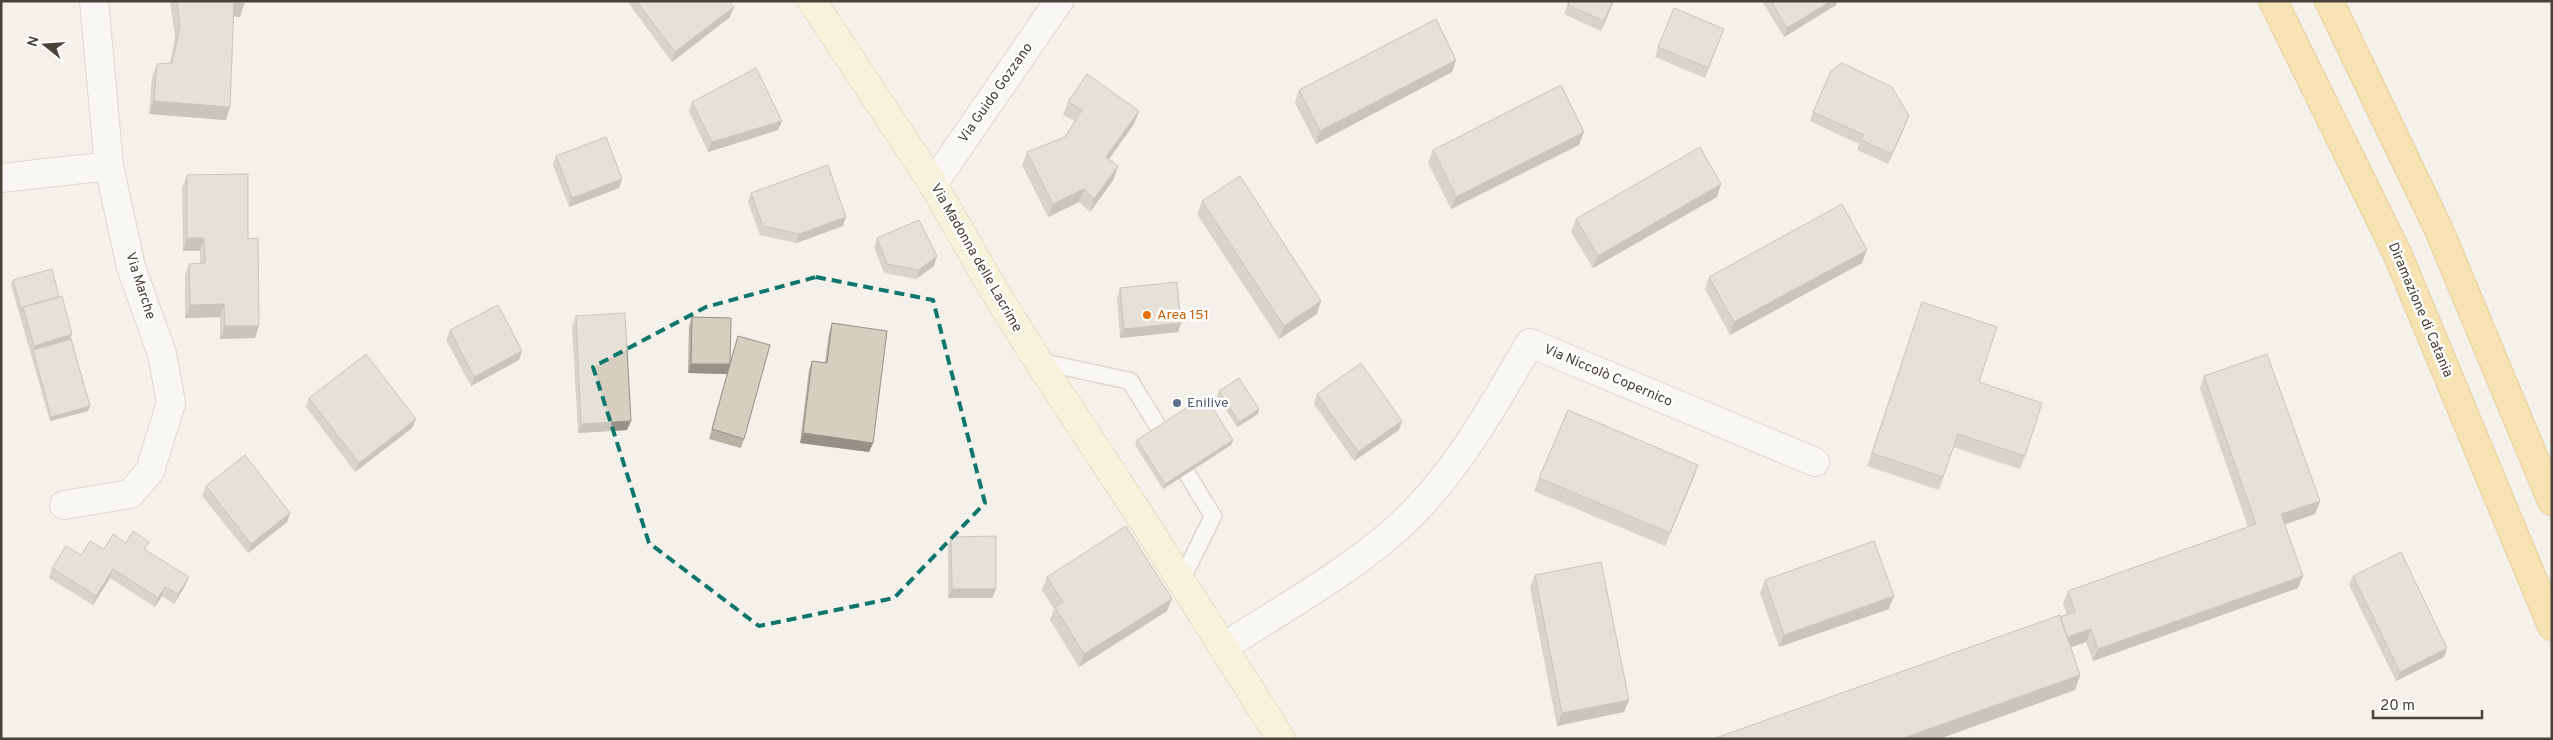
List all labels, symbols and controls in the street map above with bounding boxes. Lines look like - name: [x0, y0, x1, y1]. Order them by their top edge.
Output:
- north arrow: [20, 20, 70, 70]
- text: N: [24, 34, 44, 49]
- street label: Via Guido Gozzano: [955, 40, 1037, 146]
- street label: Via Madonna delle Lacrime: [927, 181, 1025, 335]
- street label: Diramazione di Catania: [2384, 240, 2456, 380]
- street label: Via Marche: [121, 250, 159, 322]
- place label: Area 151: [1157, 307, 1209, 324]
- marker: Area 151: [1141, 309, 1153, 321]
- street label: Via Niccolò Copernico: [1541, 341, 1675, 411]
- place label: Enilive: [1187, 395, 1229, 412]
- marker: Enilive: [1171, 397, 1183, 409]
- scale bar: [2373, 688, 2482, 720]
- text: 20 m: [2380, 697, 2415, 716]

